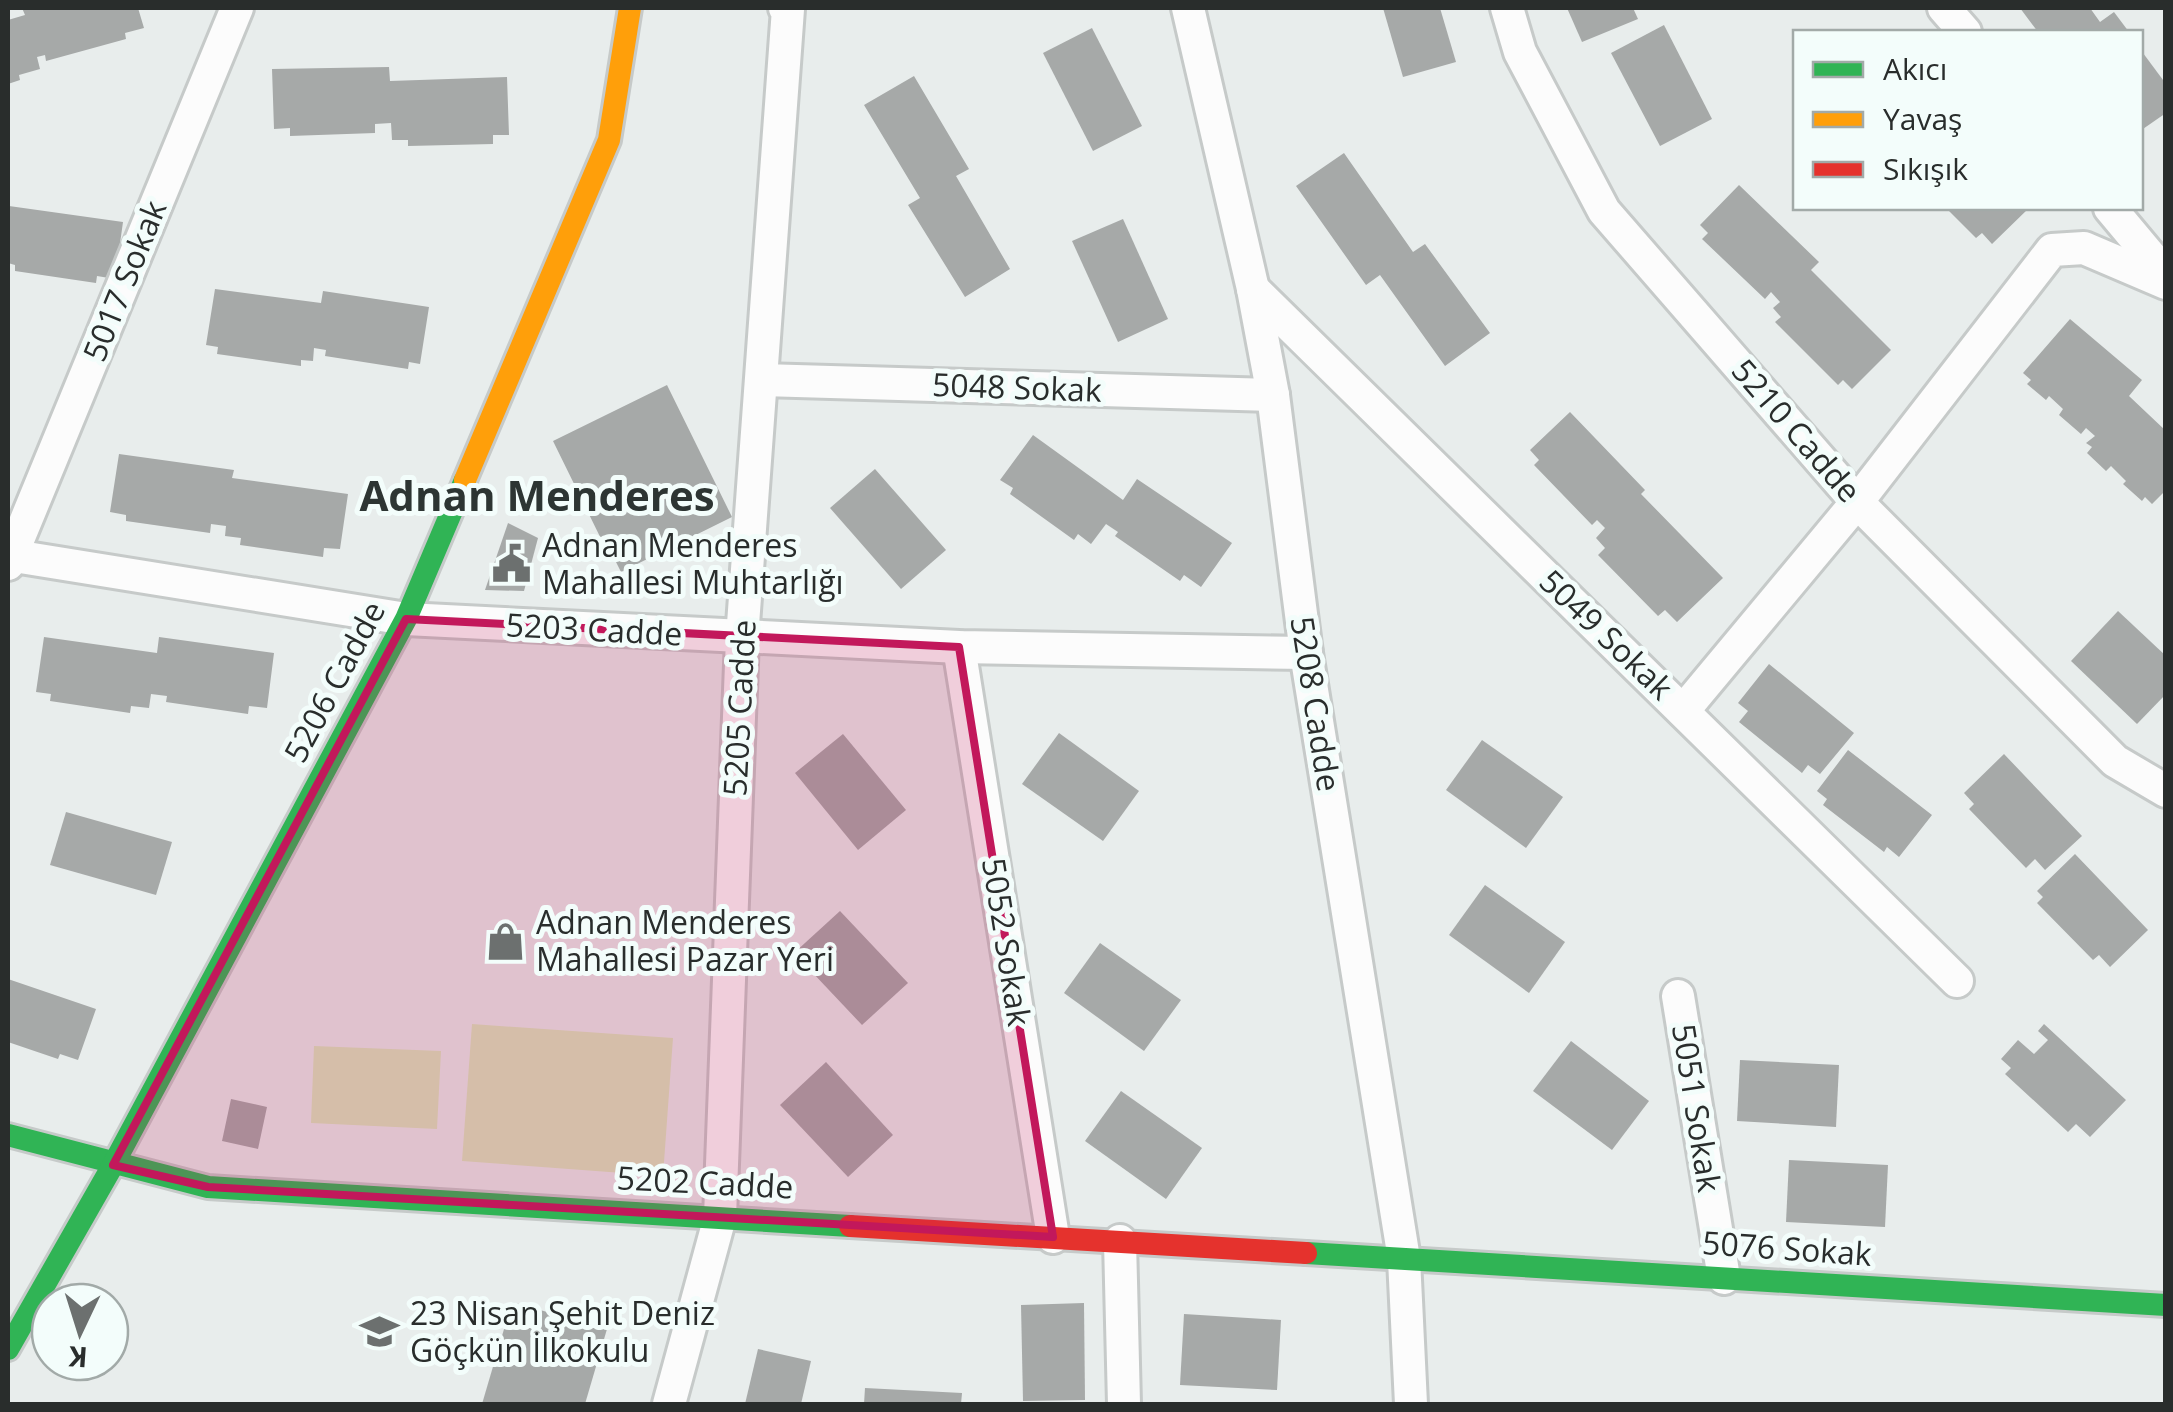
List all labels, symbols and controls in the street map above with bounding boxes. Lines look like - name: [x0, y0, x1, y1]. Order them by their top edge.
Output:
- legend: [1793, 30, 2143, 210]
- text: Akıcı: [1883, 48, 1947, 89]
- text: Yavaş: [1883, 98, 1962, 139]
- text: Sıkışık: [1883, 148, 1968, 189]
- street label: 5017 Sokak: [72, 194, 175, 367]
- street label: 5210 Cadde: [1723, 349, 1871, 511]
- street label: 5048 Sokak: [932, 362, 1103, 411]
- district label: Adnan Menderes: [359, 466, 715, 523]
- place label: Adnan Menderes Mahallesi Muhtarlığı: [542, 523, 844, 603]
- public building icon: Adnan Menderes Mahallesi Muhtarlığı: [491, 543, 533, 585]
- street label: 5049 Sokak: [1531, 560, 1683, 708]
- street label: 5206 Cadde: [273, 593, 394, 769]
- street label: 5203 Cadde: [505, 602, 683, 655]
- street label: 5208 Cadde: [1281, 613, 1352, 794]
- street label: 5205 Cadde: [712, 619, 765, 797]
- street label: 5052 Sokak: [973, 855, 1042, 1029]
- place label: Adnan Menderes Mahallesi Pazar Yeri: [536, 900, 834, 980]
- shop icon: Adnan Menderes Mahallesi Pazar Yeri: [485, 920, 527, 962]
- street label: 5051 Sokak: [1663, 1021, 1732, 1195]
- street label: 5202 Cadde: [616, 1155, 794, 1208]
- street label: 5076 Sokak: [1701, 1220, 1873, 1275]
- north arrow: [30, 1282, 130, 1382]
- place label: 23 Nisan Şehit Deniz Göçkün İlkokulu: [410, 1291, 715, 1371]
- school or university icon: 23 Nisan Şehit Deniz Göçkün İlkokulu: [359, 1311, 401, 1353]
- text: K: [67, 1338, 89, 1378]

